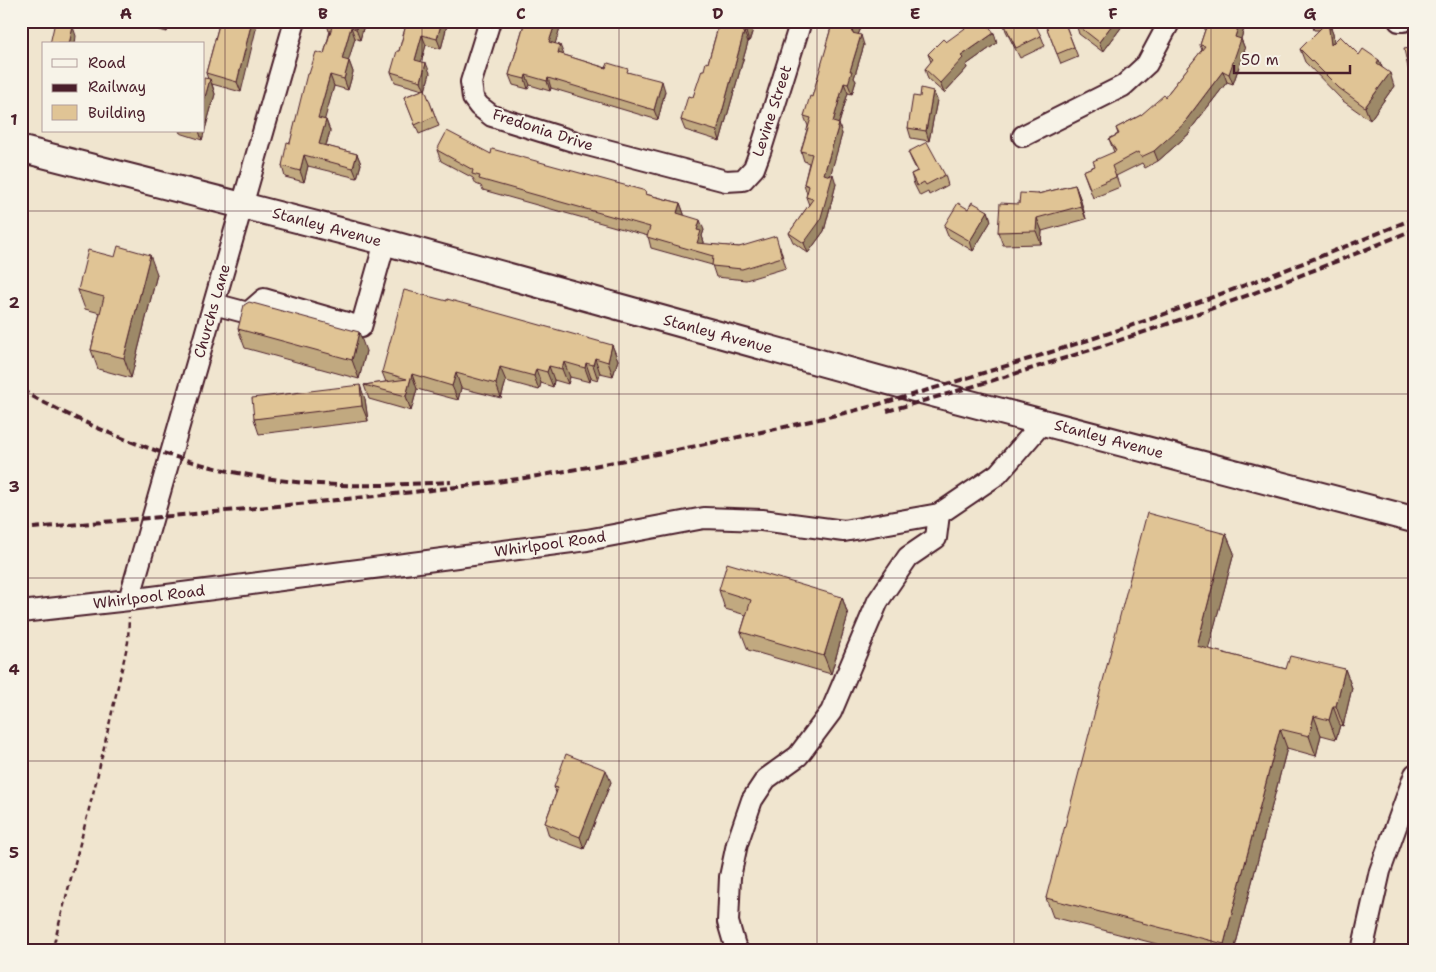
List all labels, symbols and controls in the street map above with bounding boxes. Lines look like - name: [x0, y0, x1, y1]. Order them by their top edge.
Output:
- text: A: [120, 3, 132, 24]
- text: B: [318, 3, 328, 24]
- text: C: [516, 3, 526, 24]
- text: D: [712, 3, 724, 24]
- text: E: [910, 3, 920, 24]
- text: F: [1108, 3, 1118, 24]
- text: G: [1304, 3, 1317, 24]
- legend: [42, 42, 205, 132]
- scale bar: [1234, 42, 1350, 74]
- text: 50 m: [1241, 50, 1279, 70]
- text: Road: [88, 53, 126, 73]
- street label: Levine Street: [748, 63, 796, 159]
- text: Railway: [88, 77, 146, 97]
- text: Building: [88, 103, 145, 123]
- street label: Fredonia Drive: [490, 104, 596, 156]
- text: 1: [10, 109, 18, 130]
- street label: Stanley Avenue: [270, 203, 384, 251]
- street label: Churchs Lane: [189, 262, 235, 360]
- text: 2: [8, 292, 20, 313]
- street label: Stanley Avenue: [661, 310, 775, 358]
- street label: Stanley Avenue: [1052, 415, 1166, 463]
- text: 3: [8, 476, 20, 497]
- street label: Whirlpool Road: [493, 526, 607, 562]
- street label: Whirlpool Road: [92, 580, 206, 614]
- text: 4: [8, 659, 20, 680]
- text: 5: [9, 842, 19, 863]

